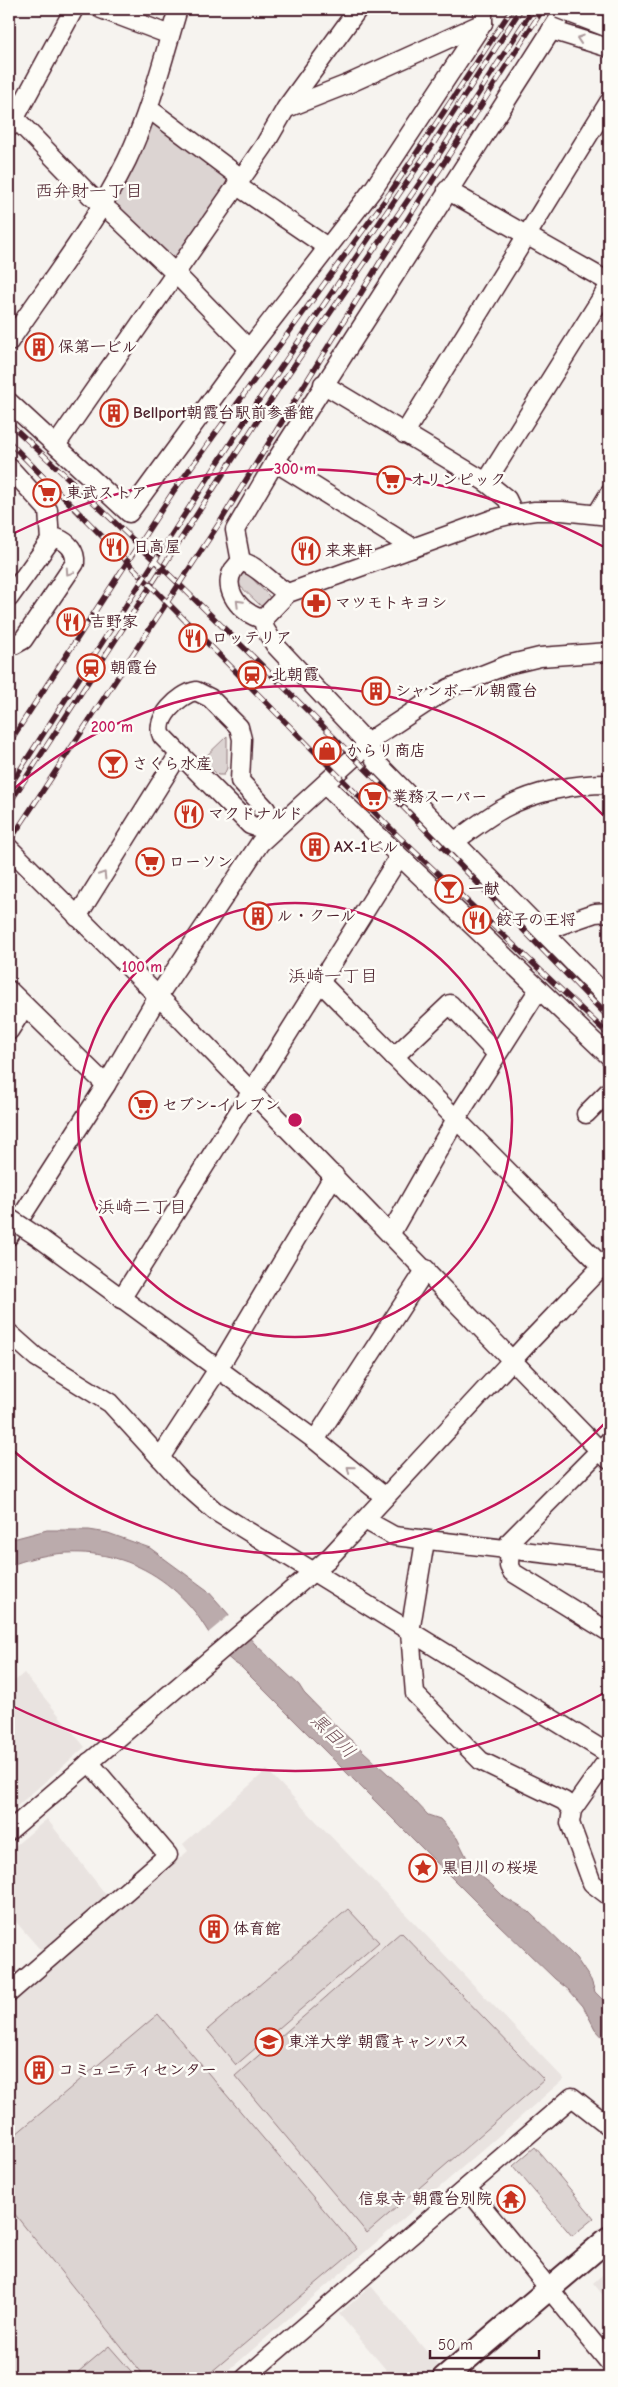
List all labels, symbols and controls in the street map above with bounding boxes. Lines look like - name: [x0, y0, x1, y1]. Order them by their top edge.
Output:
- one-way arrow: [576, 35, 585, 45]
- district label: 西弁財一丁目: [35, 181, 143, 202]
- building icon: 保第一ビル: [24, 332, 54, 362]
- place label: 保第一ビル: [58, 338, 138, 356]
- building icon: Bellport朝霞台駅前参番館: [99, 398, 129, 428]
- place label: Bellport朝霞台駅前参番館: [133, 404, 315, 422]
- text: 300 m: [274, 460, 316, 478]
- supermarket icon: オリンピック: [376, 465, 406, 495]
- place label: オリンピック: [410, 471, 506, 489]
- supermarket icon: 東武ストア: [32, 478, 62, 508]
- place label: 東武ストア: [66, 484, 147, 502]
- restaurant icon: 日高屋: [99, 532, 129, 562]
- restaurant icon: 来来軒: [291, 536, 321, 566]
- place label: 日高屋: [133, 538, 181, 556]
- place label: 来来軒: [325, 542, 373, 560]
- one-way arrow: [66, 567, 75, 576]
- pharmacy icon: マツモトキヨシ: [301, 588, 331, 618]
- place label: マツモトキヨシ: [335, 594, 447, 612]
- one-way arrow: [236, 599, 245, 608]
- restaurant icon: 吉野家: [56, 607, 86, 637]
- place label: 吉野家: [90, 613, 138, 631]
- restaurant icon: ロッテリア: [178, 623, 208, 653]
- place label: ロッテリア: [212, 629, 292, 647]
- station icon: 朝霞台: [76, 653, 106, 683]
- place label: 朝霞台: [110, 659, 158, 677]
- station icon: 北朝霞: [237, 660, 267, 690]
- place label: 北朝霞: [271, 666, 319, 684]
- building icon: シャンボール朝霞台: [361, 676, 391, 706]
- place label: シャンボール朝霞台: [395, 682, 538, 700]
- text: 200 m: [91, 718, 133, 736]
- shop icon: からり商店: [312, 736, 342, 766]
- place label: からり商店: [346, 742, 426, 760]
- bar icon: さくら水産: [98, 749, 128, 779]
- place label: さくら水産: [132, 755, 212, 773]
- supermarket icon: 業務スーパー: [358, 782, 388, 812]
- place label: 業務スーパー: [392, 788, 487, 806]
- restaurant icon: マクドナルド: [174, 799, 204, 829]
- place label: マクドナルド: [208, 805, 303, 823]
- building icon: AX-1ビル: [300, 832, 330, 862]
- place label: AX-1ビル: [334, 838, 399, 856]
- supermarket icon: ローソン: [135, 847, 165, 877]
- place label: ローソン: [169, 853, 233, 871]
- one-way arrow: [97, 872, 106, 881]
- bar icon: 一献: [434, 874, 464, 904]
- place label: 一献: [468, 880, 500, 898]
- building icon: ル・クール: [243, 901, 273, 931]
- restaurant icon: 餃子の王将: [462, 905, 492, 935]
- place label: ル・クール: [277, 907, 356, 925]
- place label: 餃子の王将: [496, 911, 576, 929]
- text: 100 m: [122, 958, 162, 976]
- district label: 浜崎一丁目: [288, 966, 378, 987]
- supermarket icon: セブン-イレブン: [128, 1090, 158, 1120]
- place label: セブン-イレブン: [162, 1096, 281, 1114]
- centre of rings: [286, 1111, 304, 1129]
- district label: 浜崎二丁目: [97, 1197, 187, 1218]
- one-way arrow: [347, 1466, 356, 1474]
- water label: 黒目川: [306, 1709, 360, 1763]
- place icon: 黒目川の桜堤: [408, 1853, 438, 1883]
- place label: 黒目川の桜堤: [442, 1859, 538, 1877]
- building icon: 体育館: [199, 1914, 229, 1944]
- place label: 体育館: [233, 1920, 281, 1938]
- school or university icon: 東洋大学 朝霞キャンパス: [254, 2027, 284, 2057]
- place label: 東洋大学 朝霞キャンパス: [288, 2033, 469, 2051]
- building icon: コミュニティセンター: [24, 2055, 54, 2085]
- place label: コミュニティセンター: [58, 2061, 217, 2079]
- temple icon: 信泉寺 朝霞台別院: [496, 2184, 526, 2214]
- place label: 信泉寺 朝霞台別院: [358, 2190, 492, 2208]
- scale bar: [430, 2327, 539, 2359]
- text: 50 m: [438, 2336, 473, 2354]

